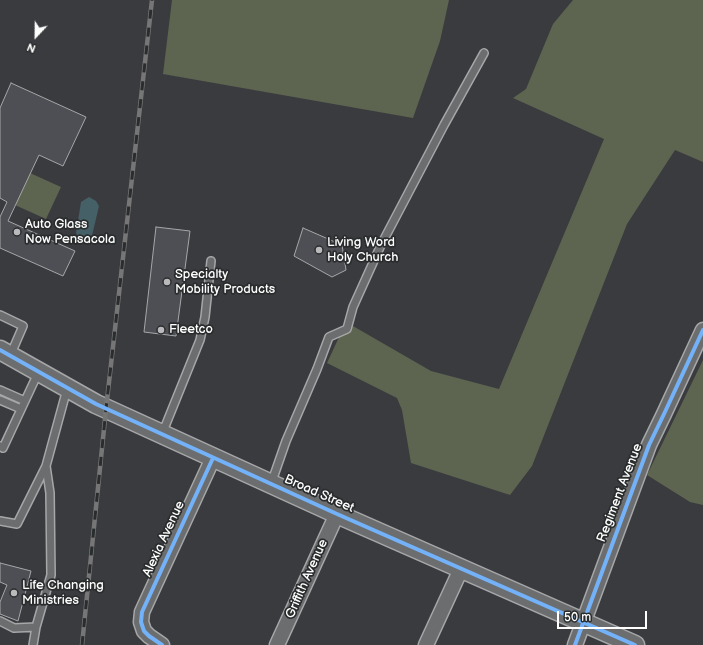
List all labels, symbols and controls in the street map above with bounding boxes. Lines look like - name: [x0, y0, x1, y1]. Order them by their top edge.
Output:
- north arrow: [16, 16, 56, 56]
- text: N: [25, 40, 38, 55]
- place label: Auto Glass Now Pensacola: [25, 217, 115, 248]
- marker: Auto Glass Now Pensacola: [12, 227, 22, 237]
- place label: Living Word Holy Church: [327, 235, 398, 266]
- marker: Living Word Holy Church: [314, 245, 324, 255]
- place label: Specialty Mobility Products: [175, 267, 275, 298]
- marker: Specialty Mobility Products: [162, 277, 172, 287]
- place label: Fleetco: [169, 322, 213, 338]
- marker: Fleetco: [156, 325, 166, 335]
- street label: Regiment Avenue: [594, 441, 646, 545]
- street label: Broad Street: [282, 472, 356, 516]
- street label: Alexia Avenue: [140, 499, 188, 579]
- street label: Griffith Avenue: [283, 537, 331, 621]
- place label: Life Changing Ministries: [22, 578, 104, 609]
- marker: Life Changing Ministries: [9, 588, 19, 598]
- scale bar: [559, 603, 649, 629]
- text: 50 m: [564, 610, 591, 625]

